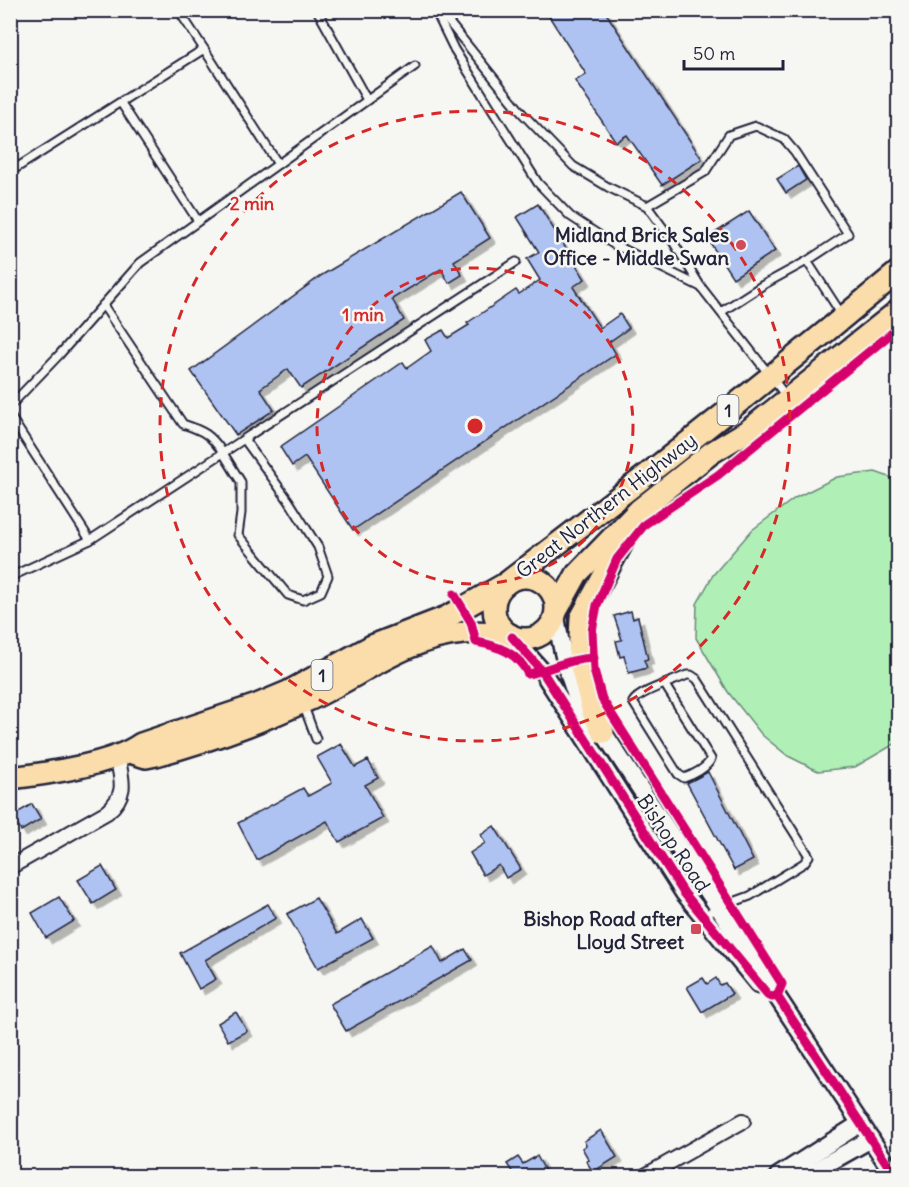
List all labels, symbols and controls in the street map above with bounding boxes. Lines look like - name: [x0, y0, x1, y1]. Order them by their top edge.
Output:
- scale bar: [684, 33, 783, 71]
- text: 50 m: [693, 42, 735, 65]
- text: 2 min: [230, 192, 275, 215]
- place label: Midland Brick Sales Office - Middle Swan: [544, 222, 729, 270]
- marker: Midland Brick Sales Office - Middle Swan: [734, 238, 748, 252]
- text: 1 min: [342, 303, 384, 326]
- road number: 1: [718, 395, 738, 425]
- centre of rings: [465, 416, 485, 436]
- street label: Great Northern Highway: [511, 427, 701, 583]
- road number: 1: [312, 660, 332, 690]
- street label: Bishop Road: [632, 789, 716, 897]
- place label: Bishop Road after Lloyd Street: [523, 906, 685, 954]
- marker: Bishop Road after Lloyd Street: [689, 922, 703, 936]

